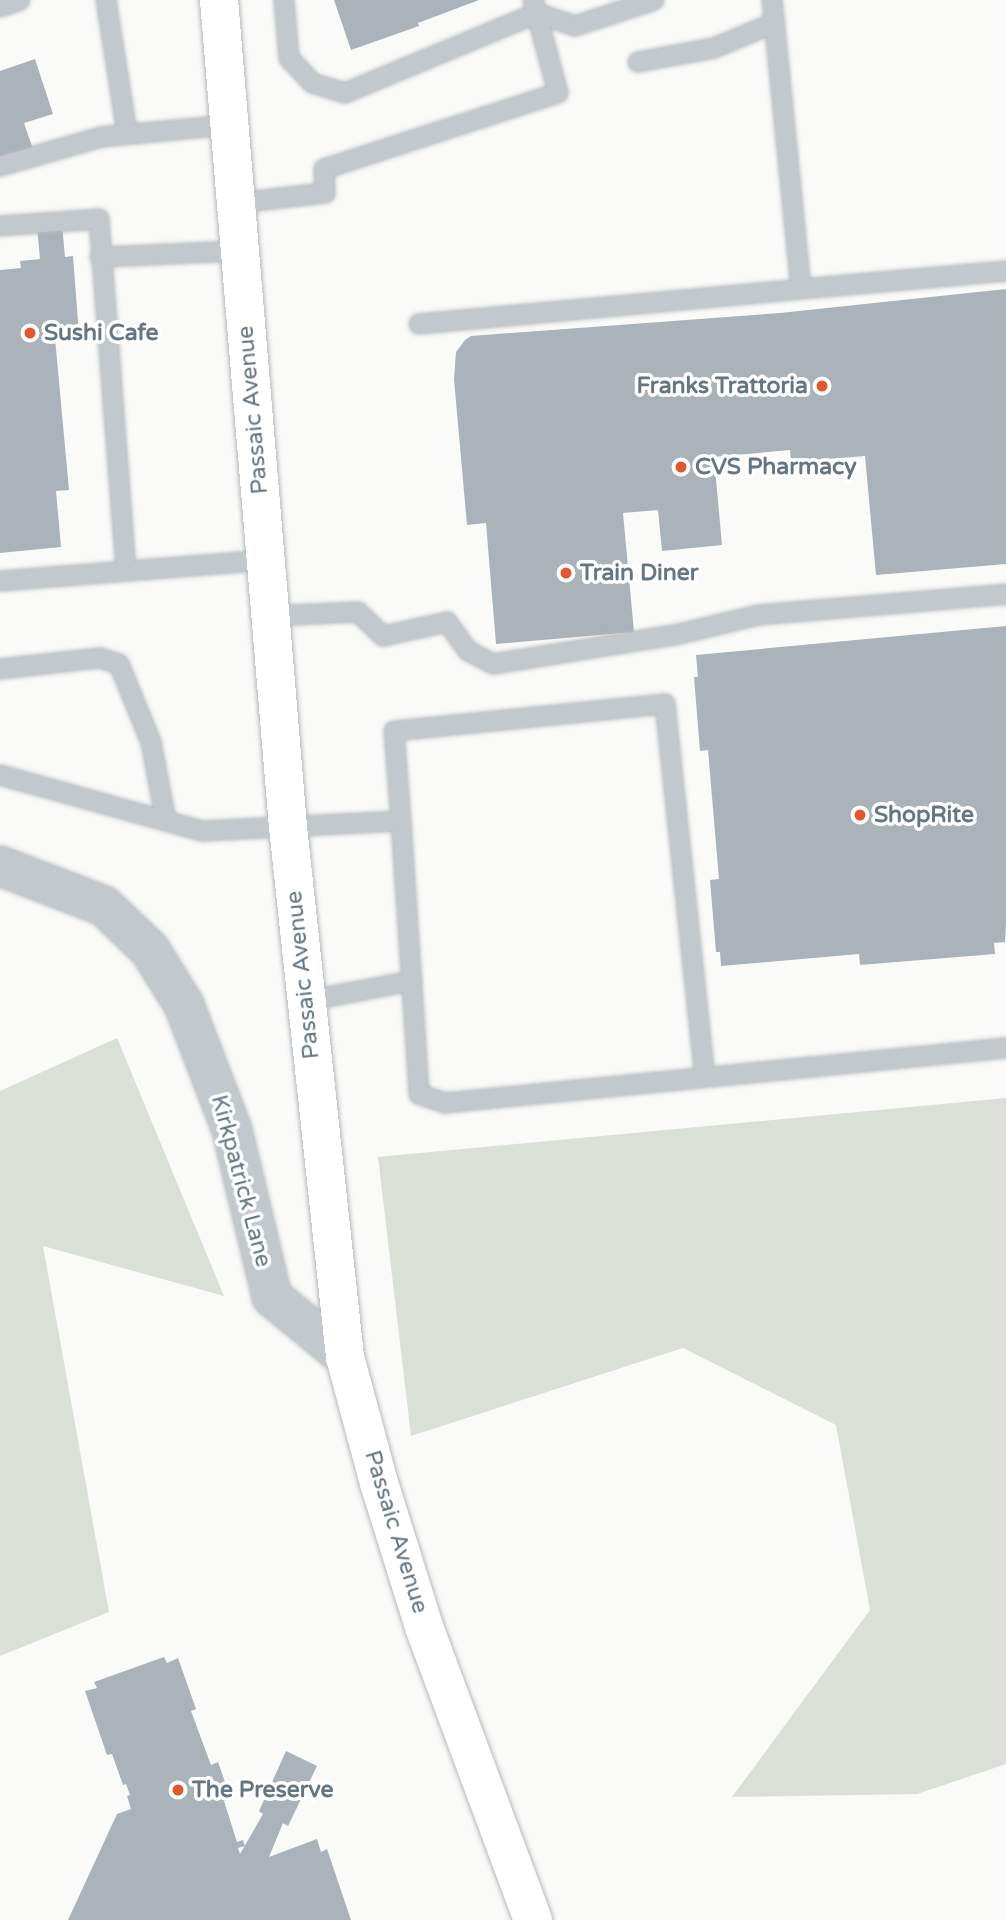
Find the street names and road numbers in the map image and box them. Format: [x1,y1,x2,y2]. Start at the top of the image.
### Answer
street label: Passaic Avenue [232,325,274,495]
street label: Passaic Avenue [280,889,326,1061]
street label: Kirkpatrick Lane [205,1092,277,1270]
street label: Passaic Avenue [358,1447,434,1617]

